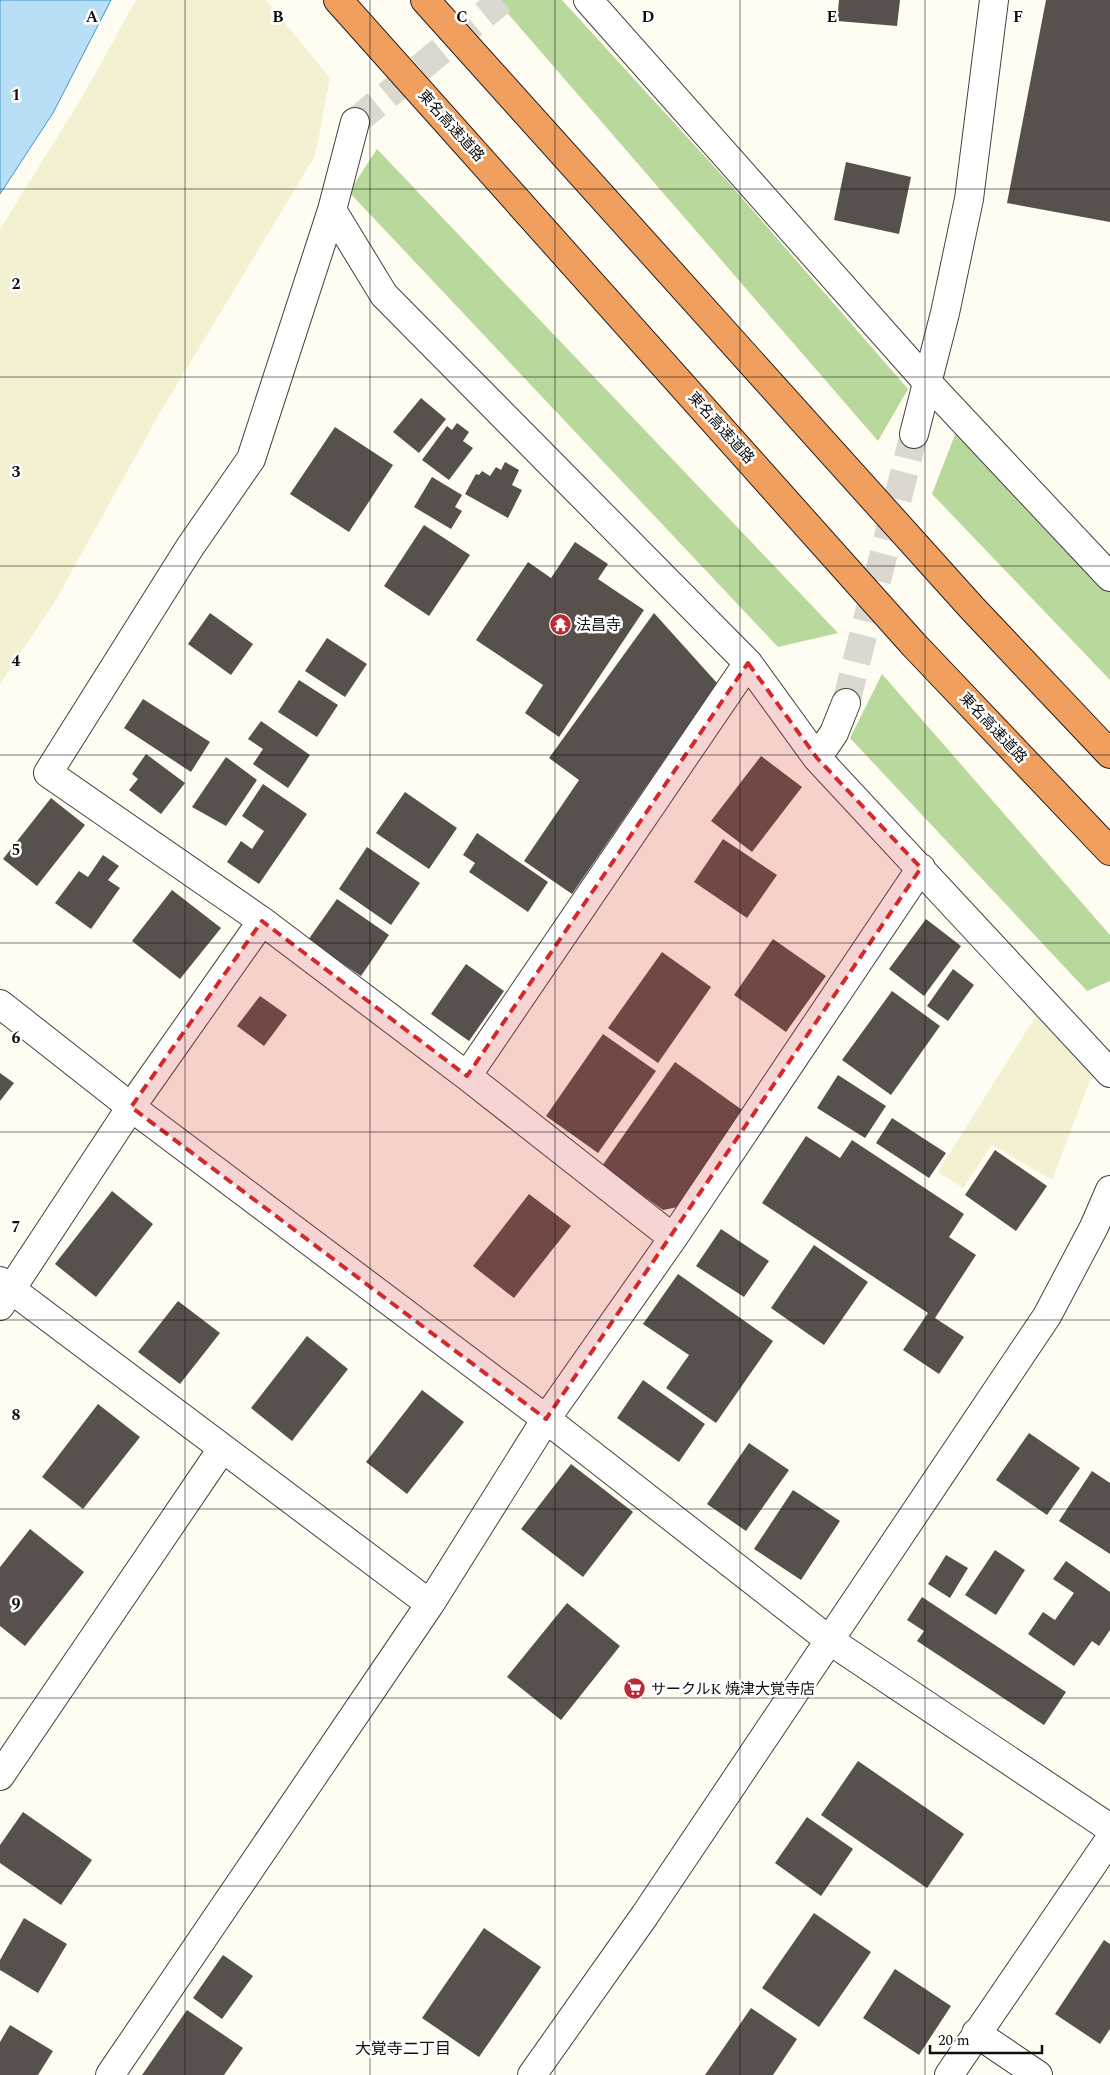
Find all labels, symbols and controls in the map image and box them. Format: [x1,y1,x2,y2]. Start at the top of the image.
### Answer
text: A [86,5,99,29]
text: B [272,5,284,29]
text: C [456,5,468,29]
text: D [642,5,655,29]
text: E [827,5,837,29]
text: F [1013,5,1023,29]
text: 1 [12,83,20,107]
street label: 東名高速道路 [412,85,490,167]
text: 2 [12,272,21,296]
street label: 東名高速道路 [682,387,760,469]
text: 3 [12,460,21,484]
temple icon: 法昌寺 [548,613,572,637]
place label: 法昌寺 [576,614,621,637]
text: 4 [12,649,21,673]
street label: 東名高速道路 [954,687,1032,769]
text: 5 [12,838,20,862]
text: 6 [12,1026,21,1050]
text: 7 [12,1215,21,1239]
text: 8 [12,1403,21,1427]
text: 9 [12,1592,21,1616]
supermarket icon: サークルK 焼津大覚寺店 [623,1677,647,1701]
place label: サークルK 焼津大覚寺店 [651,1678,815,1701]
scale bar [930,2022,1042,2054]
text: 20 m [938,2029,970,2052]
district label: 大覚寺二丁目 [355,2037,451,2061]

